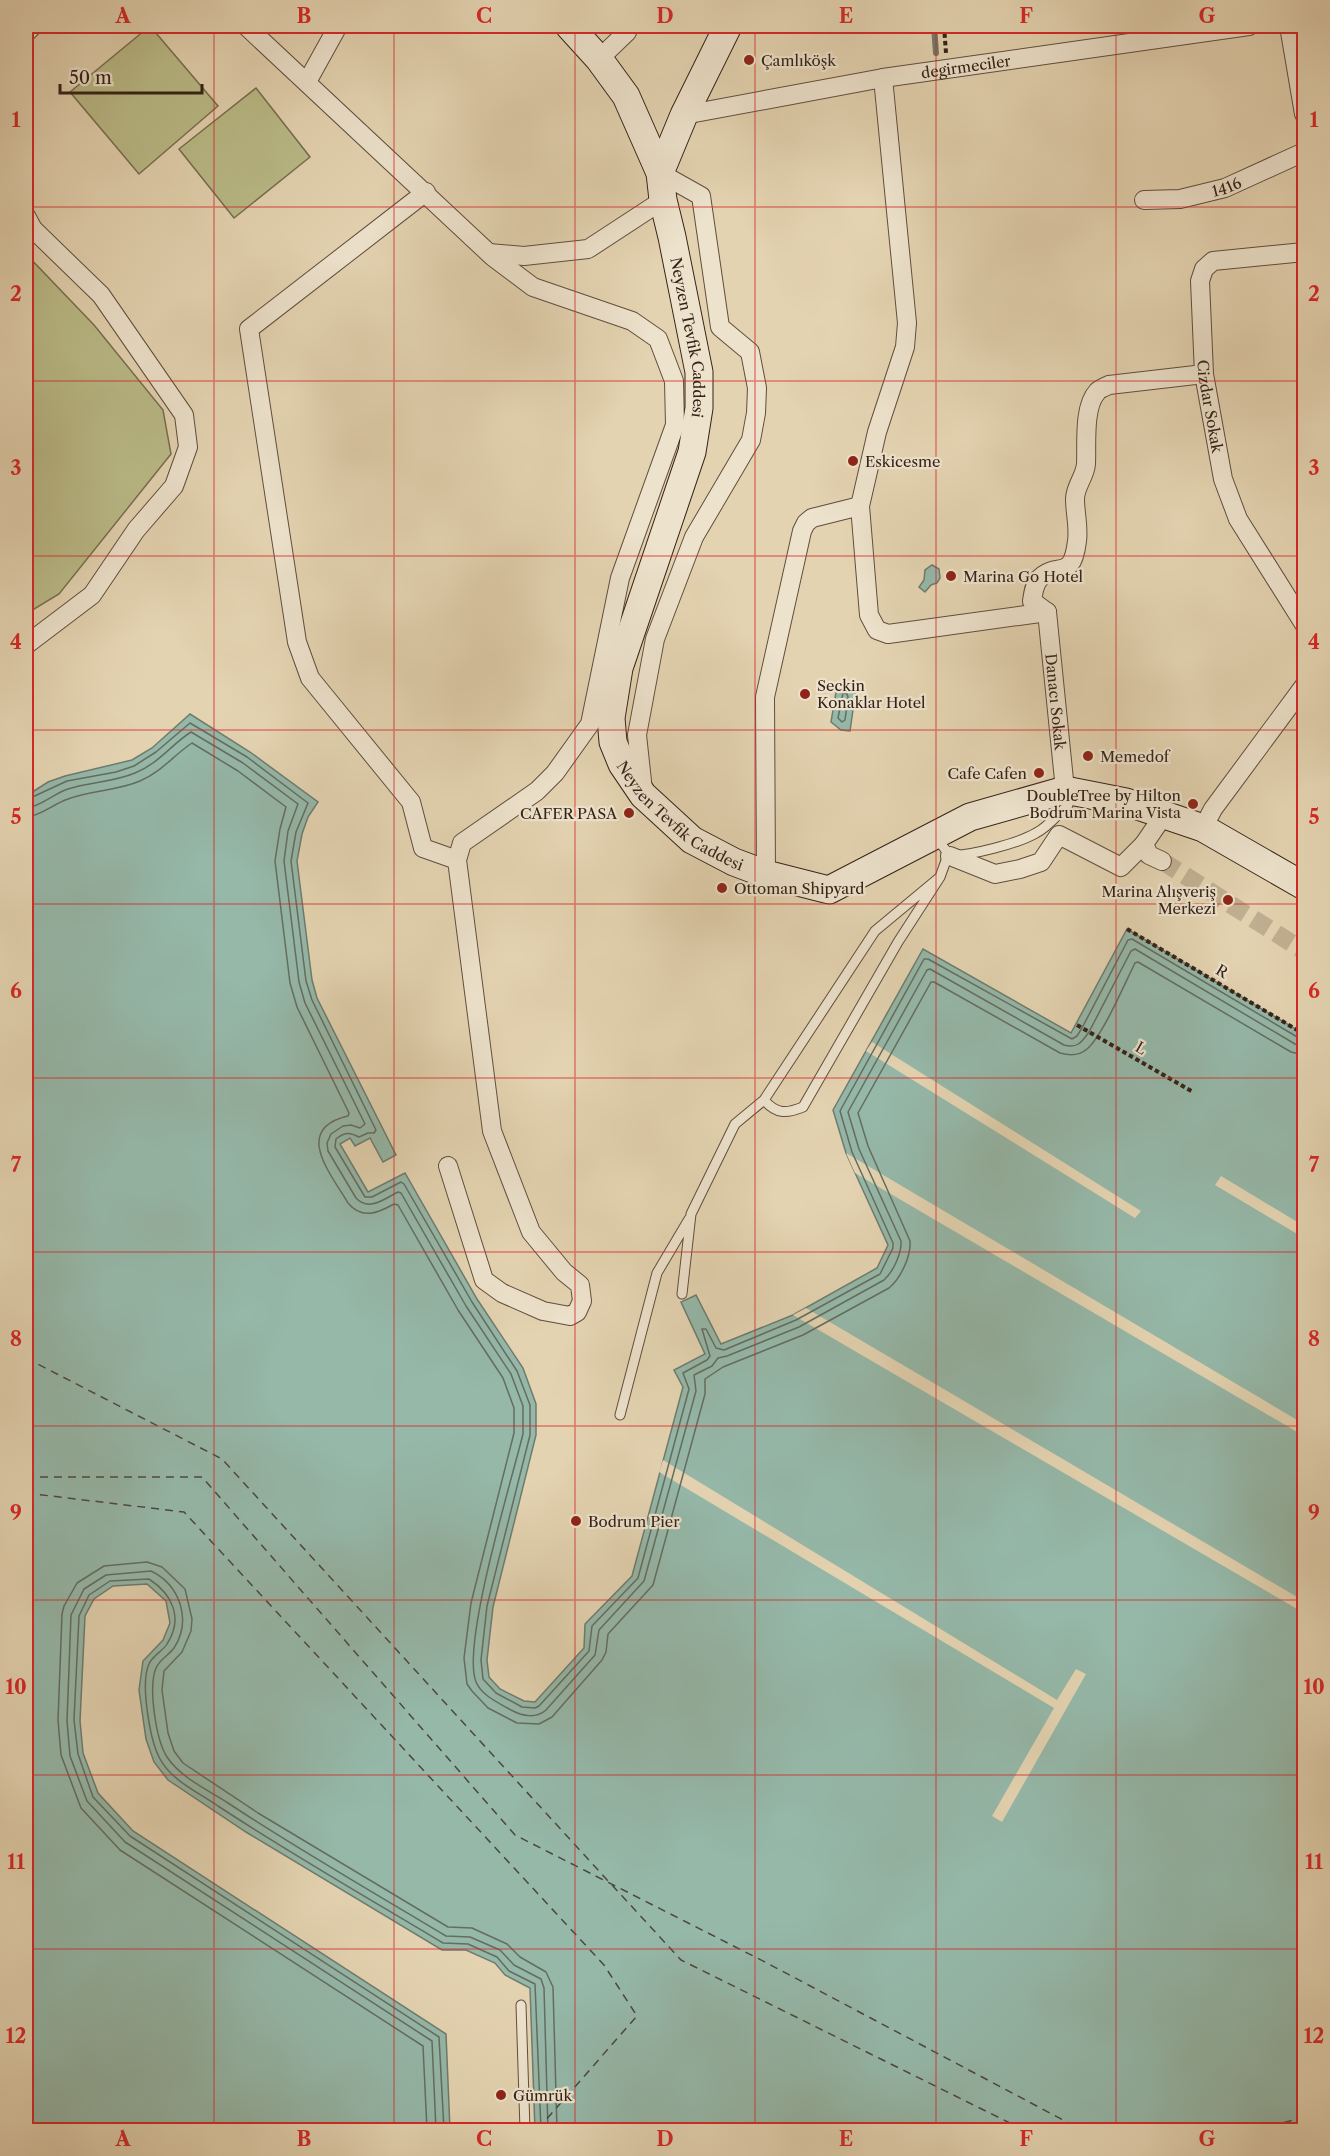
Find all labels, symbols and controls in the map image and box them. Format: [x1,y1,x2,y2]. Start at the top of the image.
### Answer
text: A [114,4,131,28]
text: B [297,4,312,28]
text: C [476,4,492,28]
text: D [656,4,674,28]
text: E [839,4,853,28]
text: F [1019,4,1033,28]
text: G [1199,4,1216,28]
street label: degirmeciler [920,50,1013,82]
place label: Çamlıköşk [761,51,837,70]
marker: Çamlıköşk [742,53,756,67]
scale bar [60,57,202,95]
text: 50 m [69,67,112,89]
text: 1 [12,108,21,132]
text: 1 [1310,108,1319,132]
street label: 1416 [1210,172,1244,200]
street label: Neyzen Tevfik Caddesi [667,255,709,420]
text: 2 [10,282,22,306]
text: 2 [1308,282,1320,306]
street label: Cizdar Sokak [1194,359,1228,456]
place label: Eskicesme [865,452,940,471]
marker: Eskicesme [846,454,860,468]
text: 3 [10,456,22,480]
text: 3 [1308,456,1320,480]
place label: Marina Go Hotel [963,567,1084,586]
marker: Marina Go Hotel [944,569,958,583]
text: 4 [10,630,22,654]
text: 4 [1308,630,1320,654]
street label: Danacı Sokak [1042,652,1071,752]
place label: Seckin Konaklar Hotel [817,676,926,712]
marker: Seckin Konaklar Hotel [798,687,812,701]
place label: Memedof [1100,747,1171,766]
marker: Memedof [1081,749,1095,763]
street label: Neyzen Tevfik Caddesi [613,757,747,874]
place label: Cafe Cafen [948,764,1028,783]
marker: Cafe Cafen [1032,766,1046,780]
place label: DoubleTree by Hilton Bodrum Marina Vista [1026,786,1182,822]
marker: DoubleTree by Hilton Bodrum Marina Vista [1186,797,1200,811]
place label: CAFER PASA [520,804,618,823]
text: 5 [10,805,22,829]
text: 5 [1308,805,1320,829]
marker: CAFER PASA [622,806,636,820]
place label: Ottoman Shipyard [734,879,865,898]
marker: Ottoman Shipyard [715,881,729,895]
place label: Marina Alışveriş Merkezi [1102,882,1216,918]
marker: Marina Alışveriş Merkezi [1221,893,1235,907]
street label: R [1212,960,1232,982]
text: 6 [10,979,22,1003]
text: 6 [1308,979,1320,1003]
street label: L [1132,1037,1150,1059]
text: 7 [11,1153,22,1177]
text: 7 [1309,1153,1320,1177]
text: 8 [10,1327,22,1351]
text: 8 [1308,1327,1320,1351]
text: 9 [10,1501,22,1525]
text: 9 [1308,1501,1320,1525]
place label: Bodrum Pier [588,1512,680,1531]
marker: Bodrum Pier [569,1514,583,1528]
text: 10 [5,1675,27,1699]
text: 10 [1303,1675,1325,1699]
text: 11 [7,1850,25,1874]
text: 11 [1305,1850,1323,1874]
text: 12 [6,2024,26,2048]
text: 12 [1304,2024,1324,2048]
place label: Gümrük [513,2086,573,2105]
marker: Gümrük [494,2088,508,2102]
text: A [114,2127,131,2151]
text: B [297,2127,312,2151]
text: C [476,2127,492,2151]
text: D [656,2127,674,2151]
text: E [839,2127,853,2151]
text: F [1019,2127,1033,2151]
text: G [1199,2127,1216,2151]

